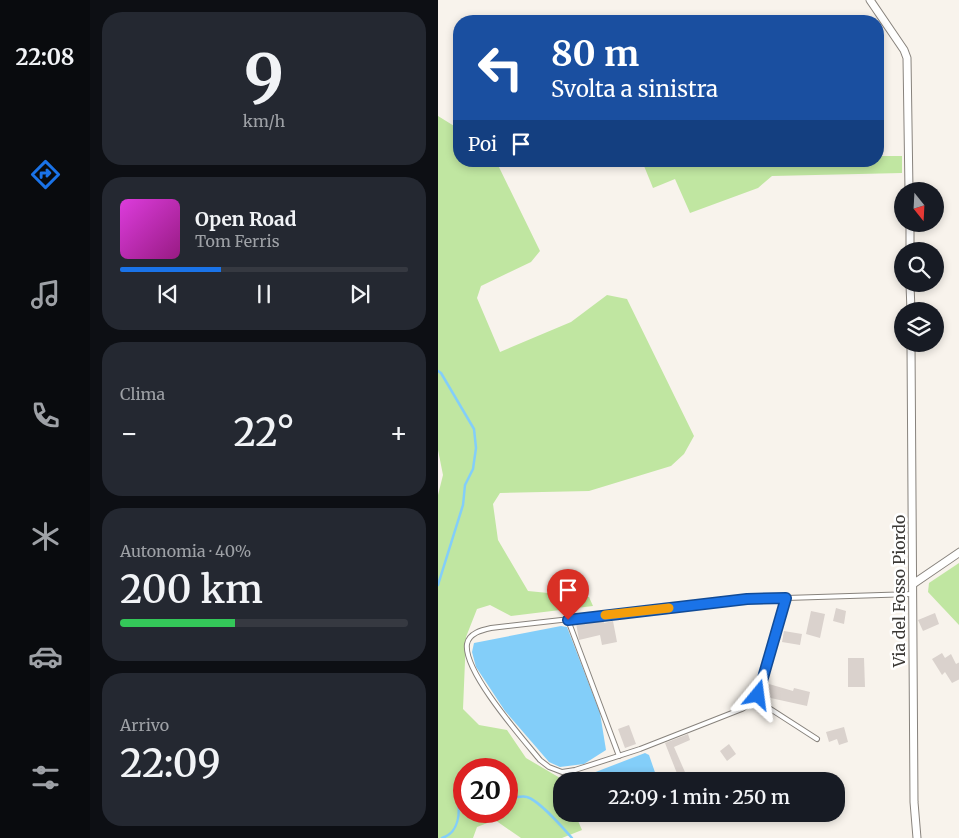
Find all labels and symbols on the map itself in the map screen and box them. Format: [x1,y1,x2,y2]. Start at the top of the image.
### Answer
north arrow [894,182,944,232]
street label: Via del Fosso Piordo [889,515,909,668]
pin [547,569,589,620]
position arrow [731,668,783,720]
speed limit sign: 20 [453,758,518,823]

